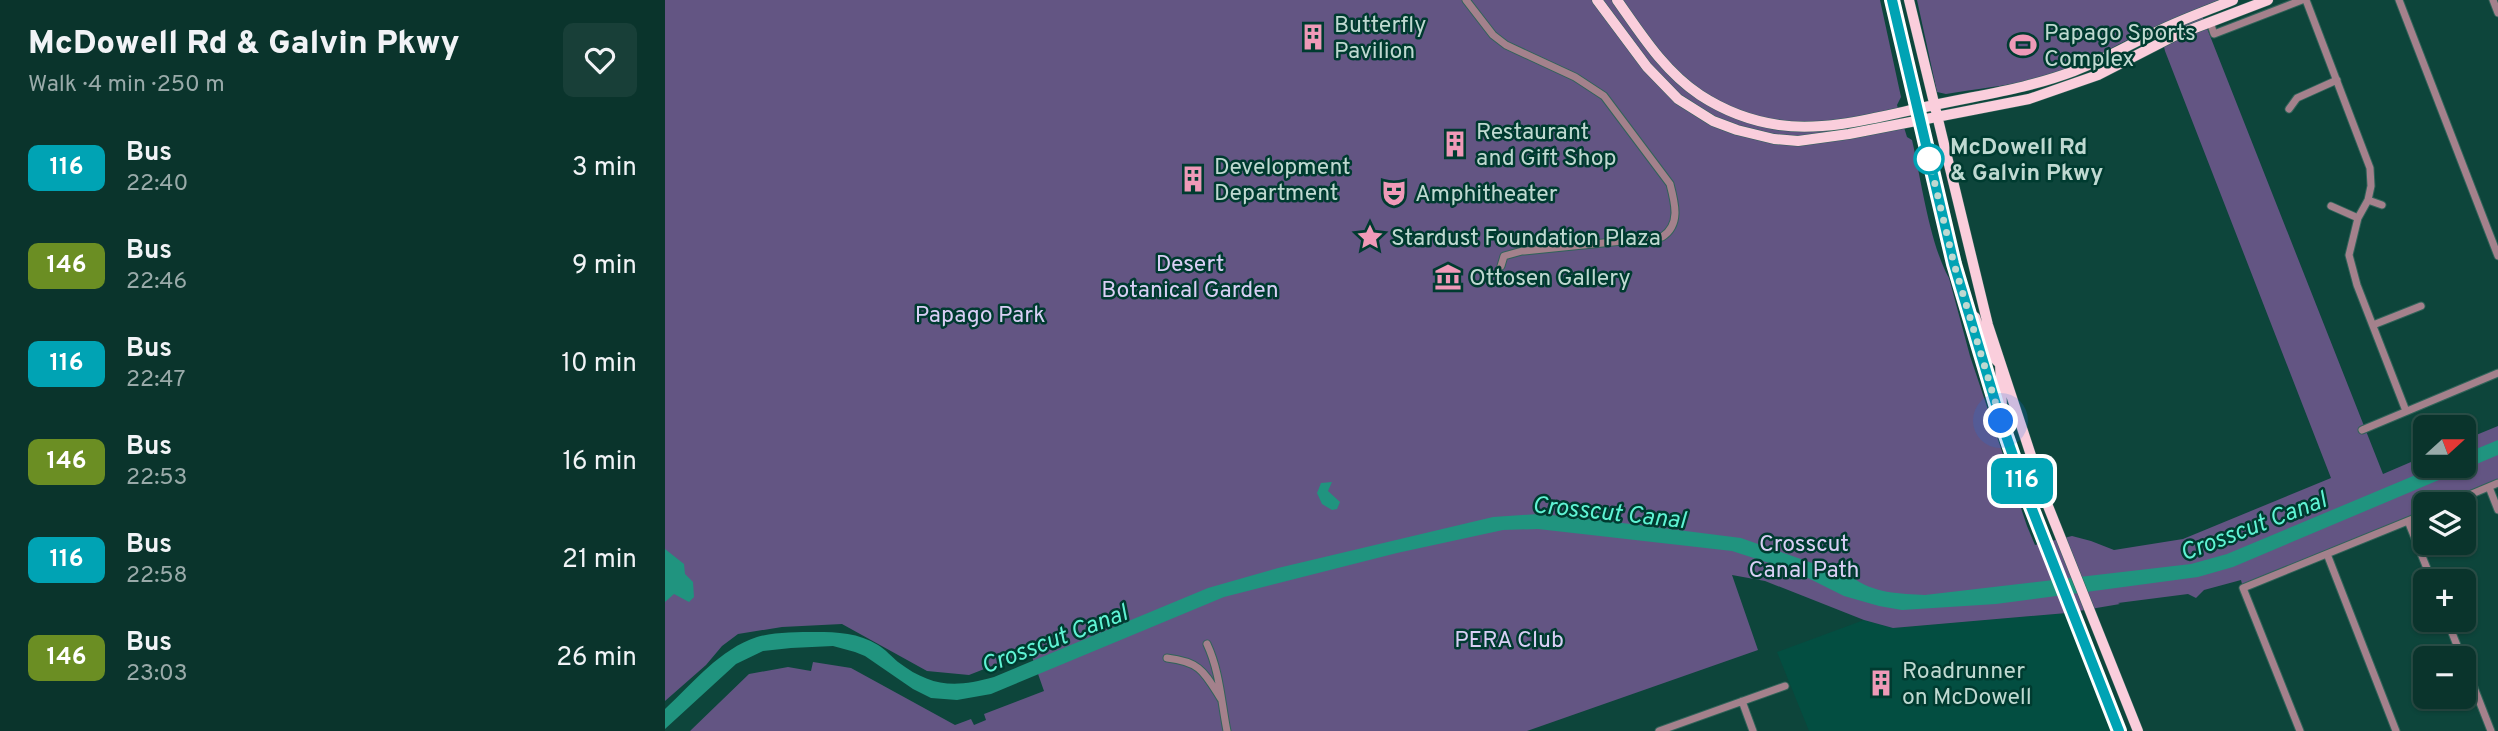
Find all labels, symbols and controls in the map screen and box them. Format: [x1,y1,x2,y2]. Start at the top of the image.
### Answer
place label: Butterfly Pavilion [1334,12,1426,67]
place label: Papago Sports Complex [2044,20,2196,75]
building icon: Butterfly Pavilion [1298,22,1328,52]
button: heart [563,23,637,97]
text: McDowell Rd & Galvin Pkwy [28,24,460,66]
sports icon: Papago Sports Complex [2008,30,2038,60]
text: Walk · 4 min · 250 m [28,71,225,100]
place label: Restaurant and Gift Shop [1476,119,1616,174]
building icon: Restaurant and Gift Shop [1440,129,1470,159]
place label: McDowell Rd & Galvin Pkwy [1950,134,2103,189]
text: Bus [126,137,172,170]
marker: McDowell Rd & Galvin Pkwy [1914,144,1944,174]
text: 3 min [572,152,637,185]
text: 116 [50,153,83,183]
place label: Development Department [1214,154,1351,209]
building icon: Development Department [1178,164,1208,194]
text: 22:40 [126,170,188,199]
theatre icon: Amphitheater [1379,178,1409,208]
place label: Amphitheater [1415,181,1558,210]
place icon: Stardust Foundation Plaza [1355,222,1385,252]
place label: Stardust Foundation Plaza [1391,225,1661,254]
text: Bus [126,235,172,268]
text: 9 min [572,250,637,283]
text: 146 [47,251,86,281]
park label: Desert Botanical Garden [1101,251,1279,306]
museum icon: Ottosen Gallery [1433,262,1463,292]
place label: Ottosen Gallery [1469,265,1631,294]
text: 22:46 [126,268,187,297]
park label: Papago Park [915,302,1045,331]
text: Bus [126,333,172,366]
text: 10 min [561,348,637,381]
text: 116 [50,349,83,379]
text: 22:47 [126,366,185,395]
your location [1983,403,2018,438]
north arrow [2413,415,2476,478]
map controls [2413,415,2476,709]
text: Bus [126,431,172,464]
text: 16 min [562,446,637,479]
text: 146 [47,447,86,477]
line badge: 116 [1982,458,2062,504]
text: 22:53 [126,464,187,493]
text: 116 [2005,466,2039,496]
water label: Crosscut Canal [2176,486,2333,570]
water label: Crosscut Canal [1531,491,1689,537]
button: layers [2413,492,2476,555]
text: Bus [126,529,172,562]
park label: Crosscut Canal Path [1749,531,1859,586]
text: 21 min [562,544,637,577]
text: 116 [50,545,83,575]
text: 22:58 [126,562,188,591]
button: + [2413,569,2476,632]
water label: Crosscut Canal [977,599,1134,683]
text: Bus [126,627,172,660]
park label: PERA Club [1454,627,1564,656]
text: 26 min [556,642,637,675]
text: 146 [47,643,86,673]
button: − [2413,646,2476,709]
place label: Roadrunner on McDowell [1902,658,2032,713]
text: 23:03 [126,660,188,689]
building icon: Roadrunner on McDowell [1866,668,1896,698]

